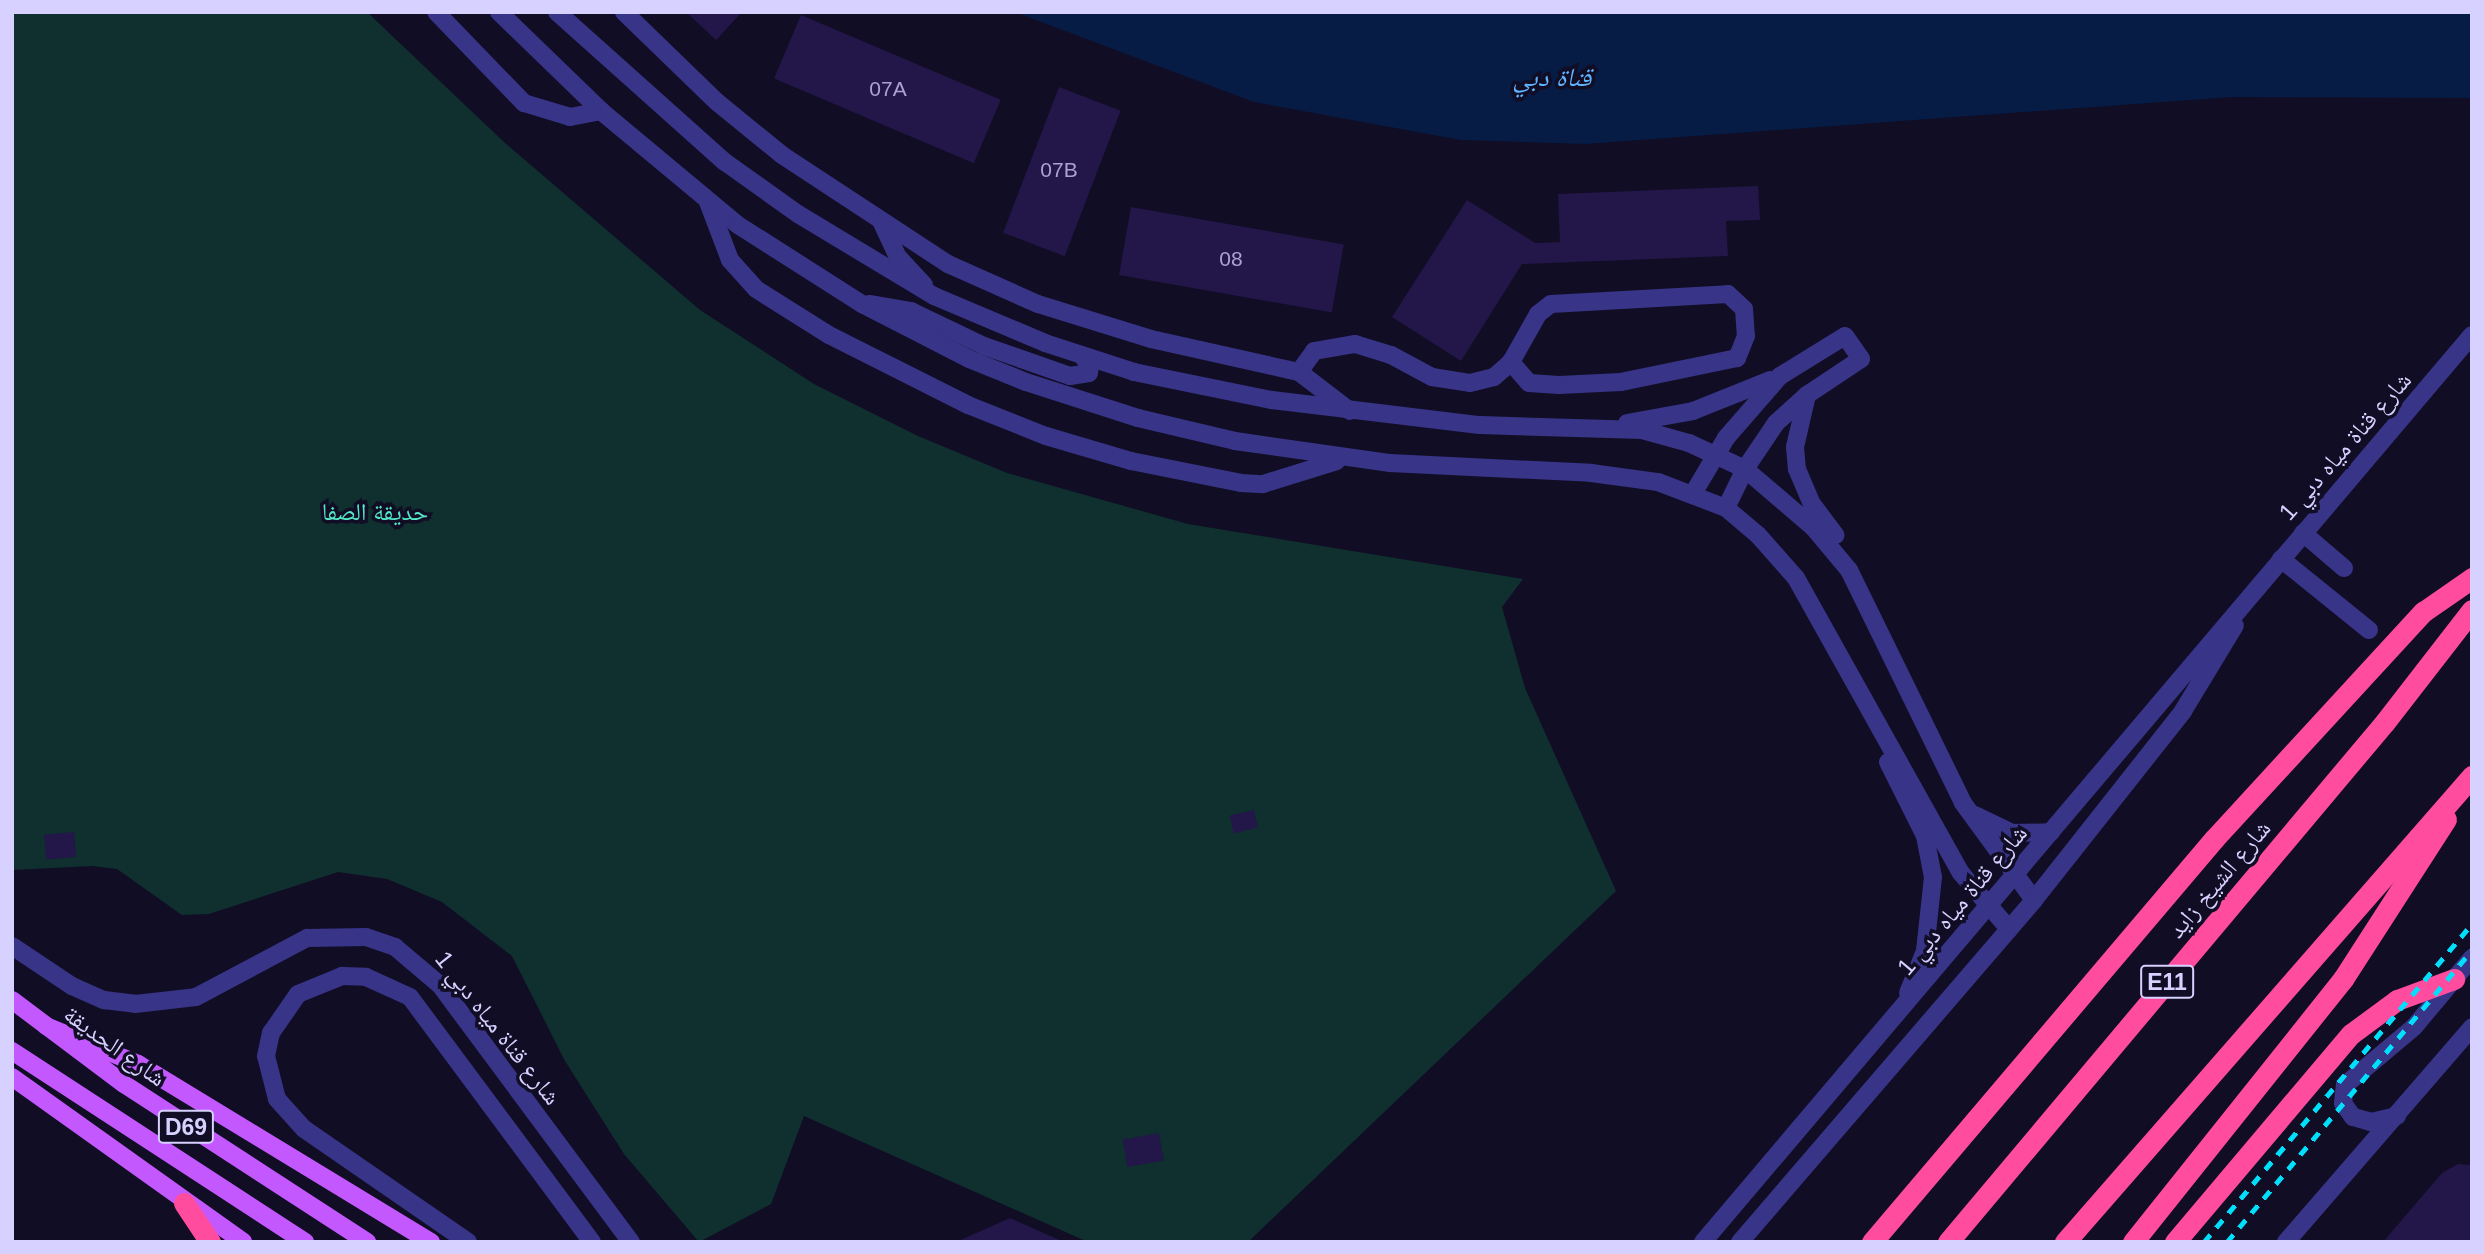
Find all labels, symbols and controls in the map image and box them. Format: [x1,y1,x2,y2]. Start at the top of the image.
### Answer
water label: قناة دبي [1513,62,1591,94]
house number: 07A [869,76,907,102]
house number: 07B [1040,157,1078,183]
house number: 08 [1219,246,1243,272]
street label: شارع قناة مياه دبي 1 [2273,366,2417,526]
park label: حديقة الصفا [322,498,428,526]
street label: شارع الشيخ زايد [2161,814,2277,944]
street label: شارع قناة مياه دبي 1 [1891,819,2033,981]
street label: شارع قناة مياه دبي 1 [429,945,567,1111]
road number: E11 [2139,962,2195,1001]
street label: شارع الحديقة [58,999,172,1093]
road number: D69 [156,1108,216,1146]

